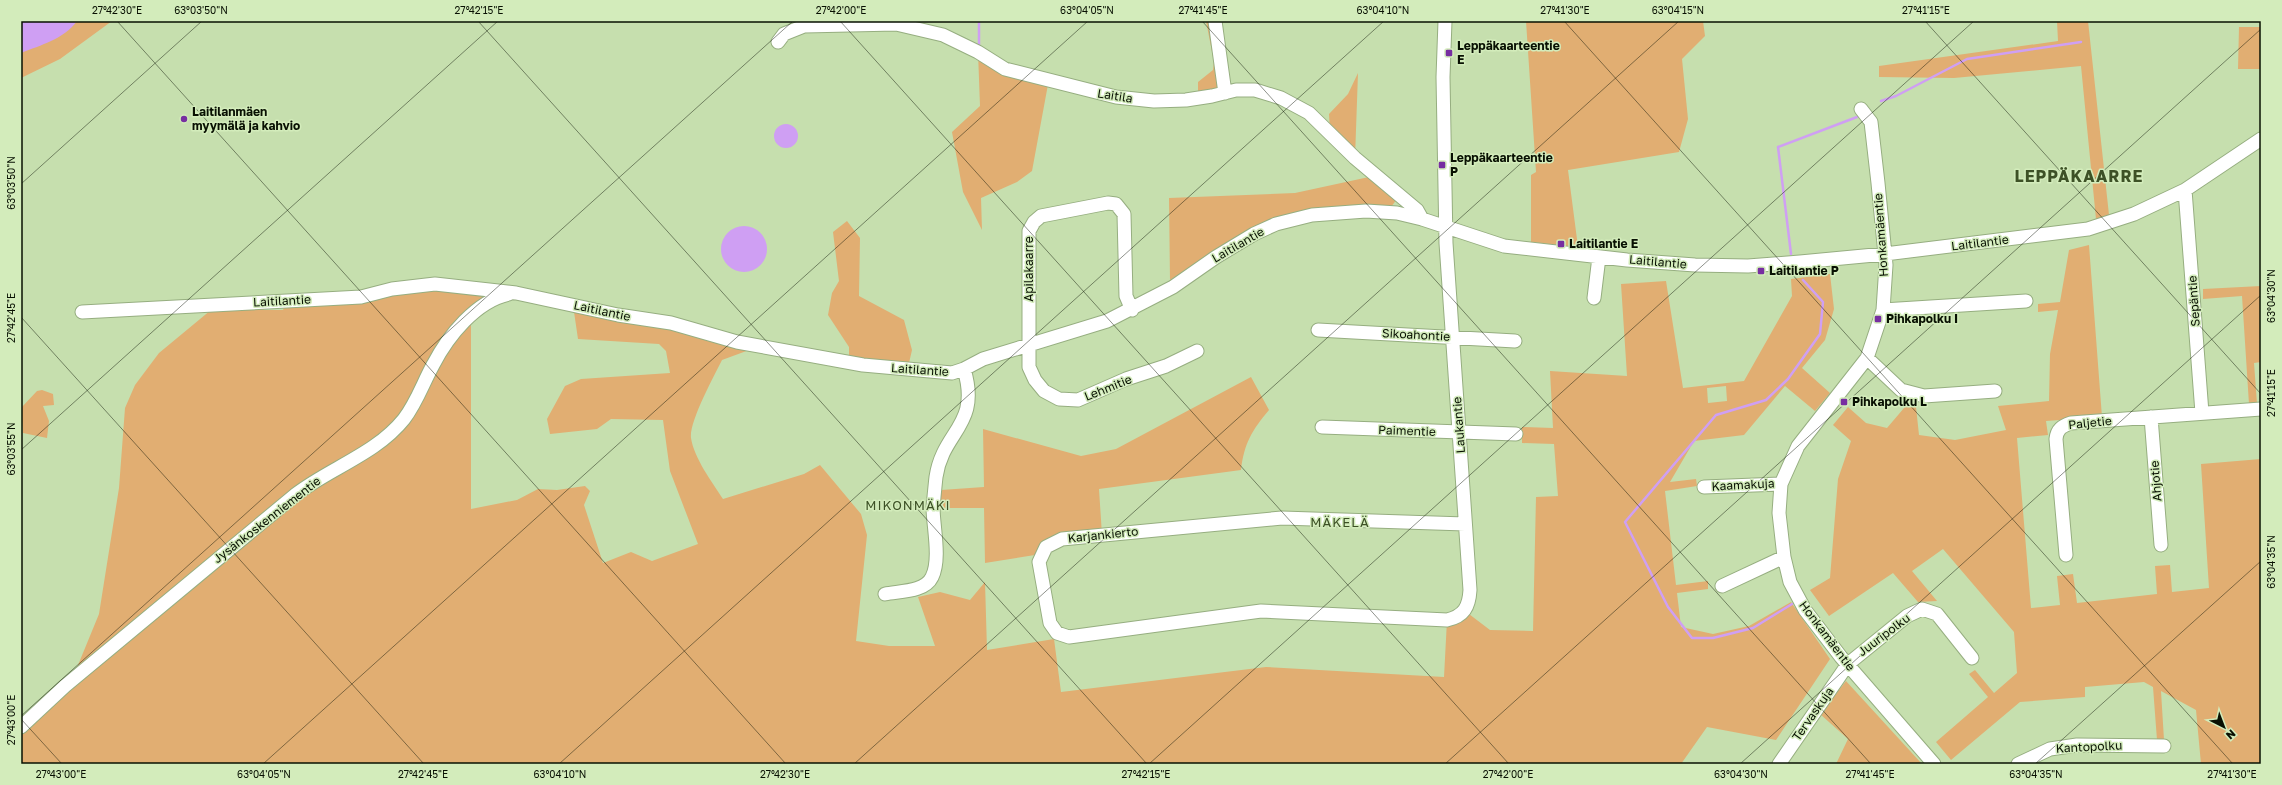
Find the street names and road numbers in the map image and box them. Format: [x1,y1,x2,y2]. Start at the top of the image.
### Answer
street label: Laitila [1096,85,1134,106]
street label: Honkamäentie [1870,193,1891,277]
street label: Laitilantie [1209,224,1267,266]
street label: Laitilantie [1950,232,2010,253]
street label: Apilakaarre [1021,236,1036,302]
street label: Laitilantie [1629,252,1688,271]
street label: Sepäntie [2184,275,2203,327]
street label: Laitilantie [253,291,311,310]
street label: Laitilantie [572,297,632,324]
street label: Sikoahontie [1382,325,1451,344]
street label: Laitilantie [891,360,949,379]
street label: Lehmitie [1082,371,1134,404]
street label: Laukantie [1449,396,1468,454]
street label: Paljetie [2068,413,2112,432]
street label: Paimentie [1378,422,1436,439]
street label: Ahjotie [2147,460,2164,502]
street label: Jysänkoskenniementie [210,473,323,566]
street label: Kaamakuja [1711,475,1775,494]
street label: Karjankierto [1067,523,1139,546]
street label: Honkamäentie [1796,598,1859,674]
street label: Juuripolku [1855,610,1913,659]
street label: Tervaskuja [1789,684,1836,743]
street label: Kantopolku [2055,737,2123,756]

